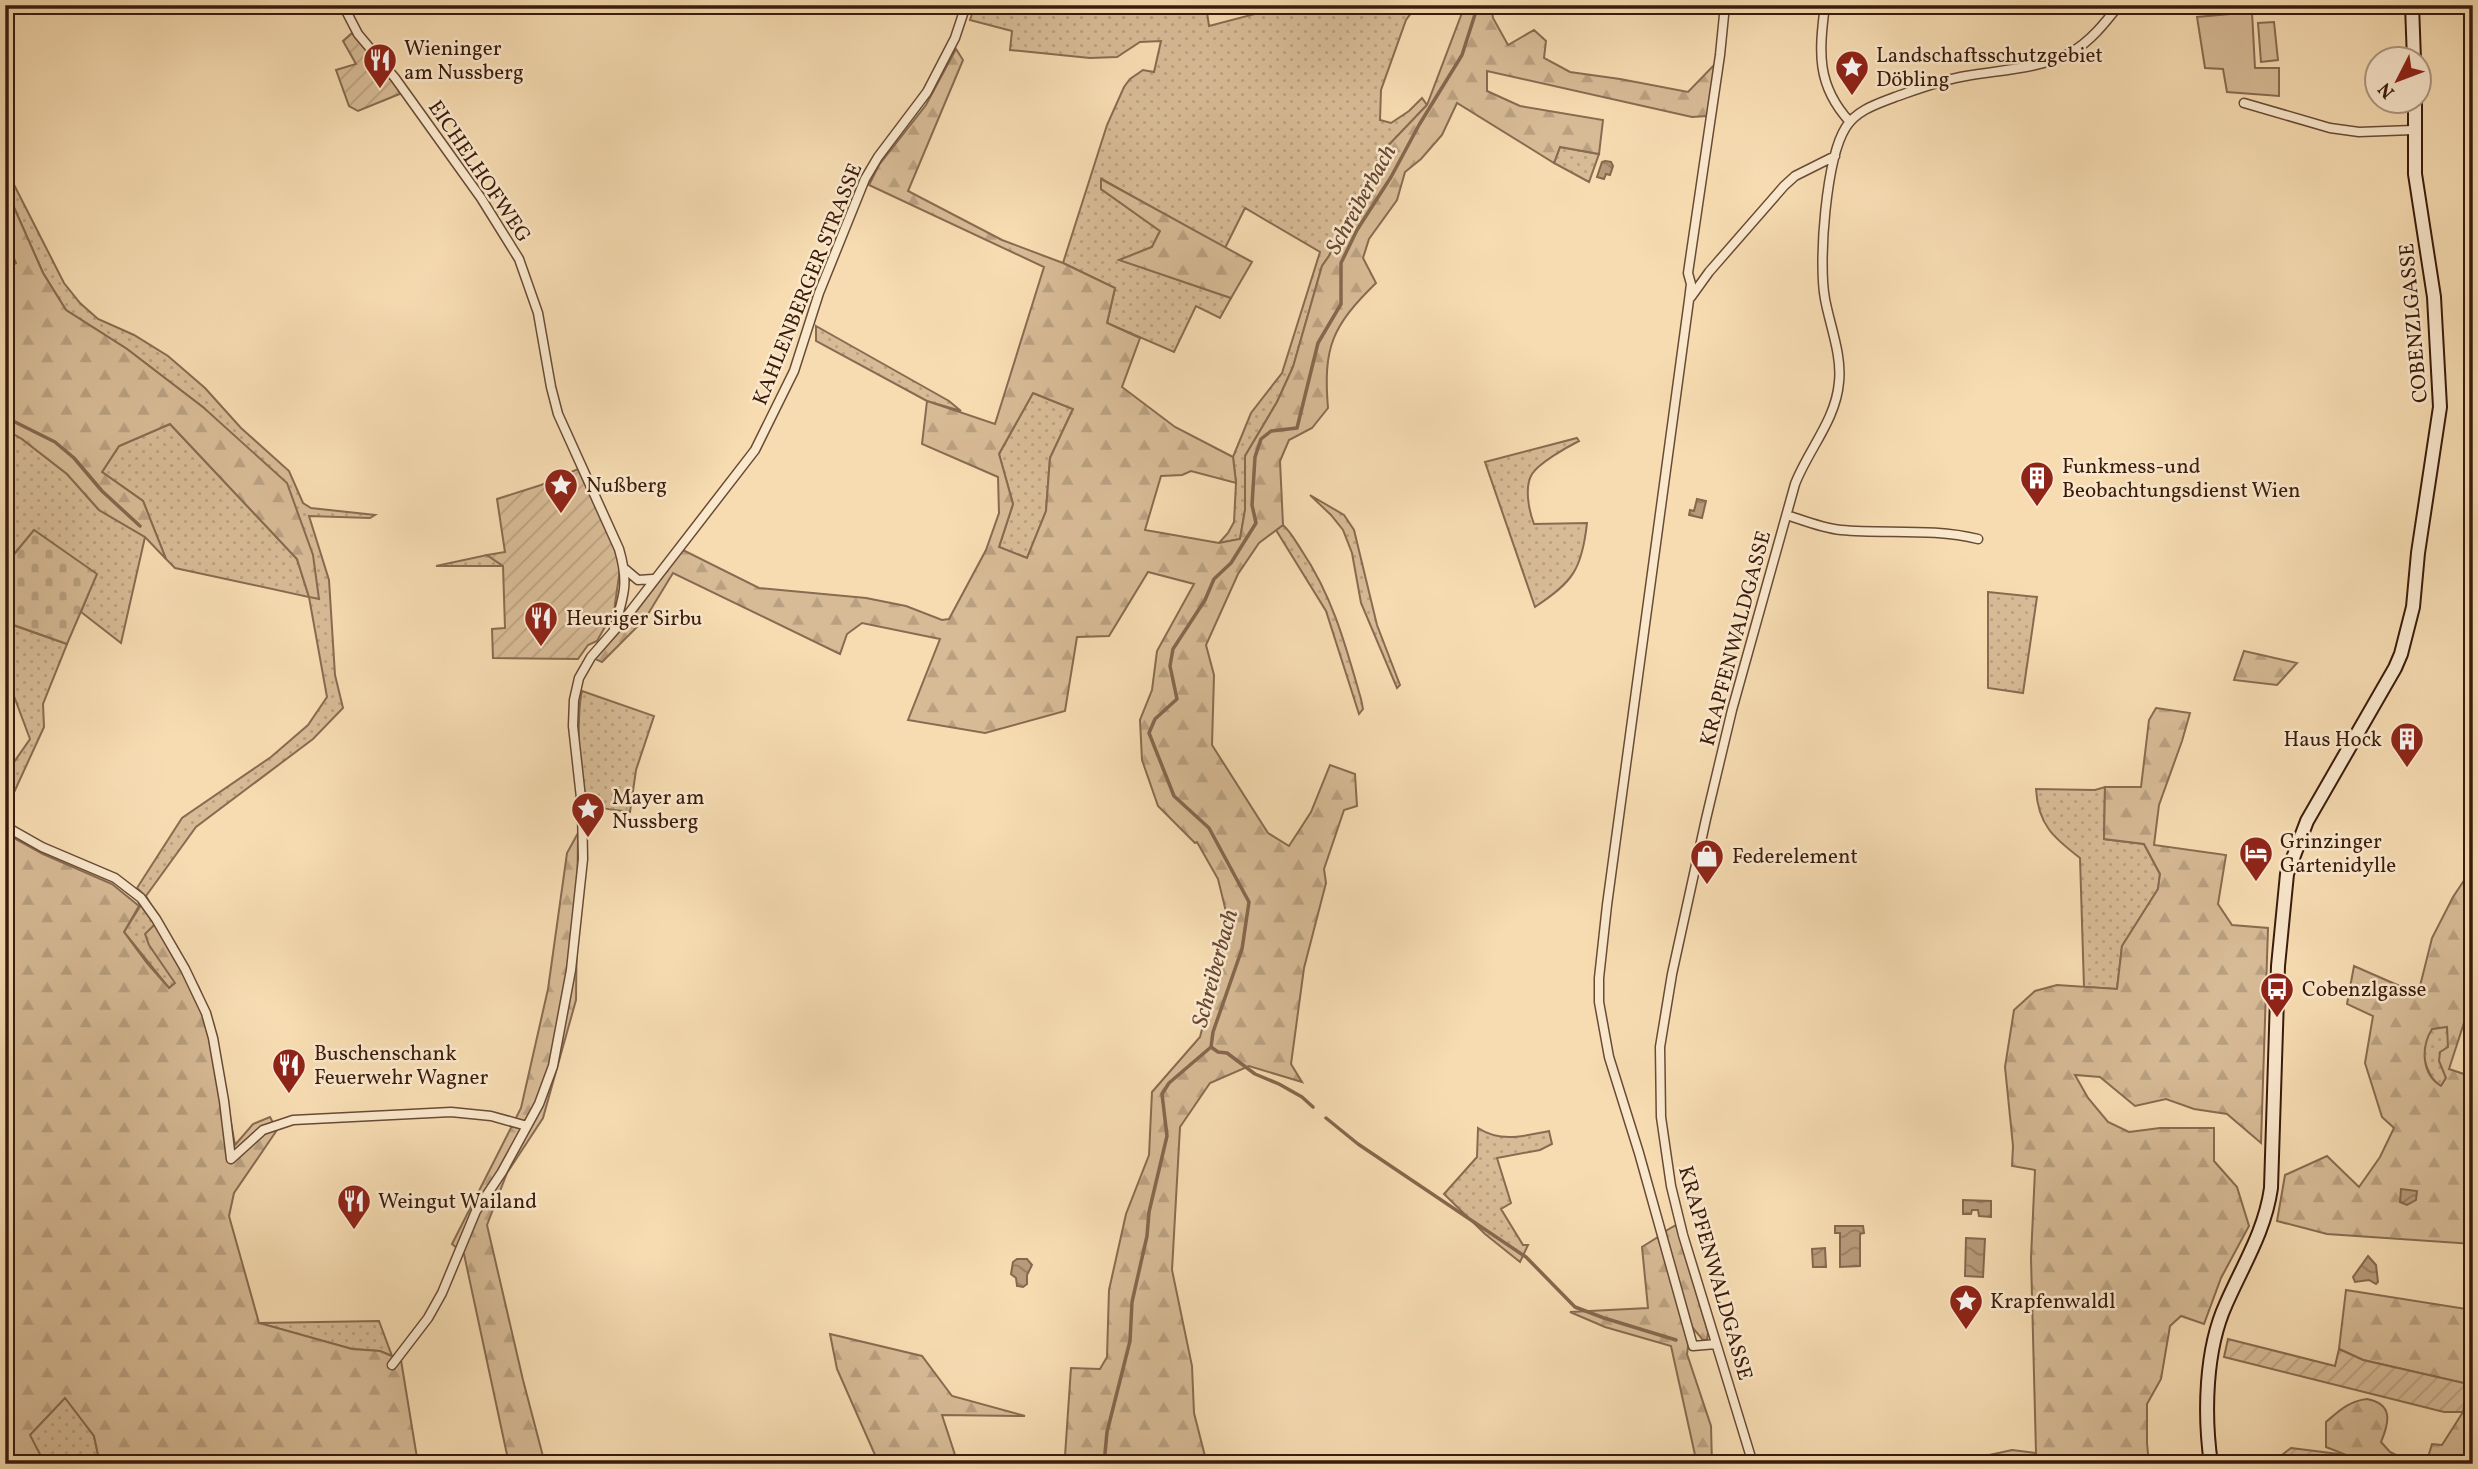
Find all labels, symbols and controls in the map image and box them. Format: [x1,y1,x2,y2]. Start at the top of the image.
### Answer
place label: Wieninger am Nussberg [404,35,524,88]
restaurant icon: Wieninger am Nussberg [361,41,399,90]
place label: Landschaftsschutzgebiet Döbling [1876,42,2103,95]
north arrow [2362,46,2432,116]
place icon: Landschaftsschutzgebiet Döbling [1833,48,1871,97]
text: N [2372,76,2401,104]
street label: EICHELHOFWEG [420,95,537,249]
water label: Schreiberbach [1318,139,1405,261]
street label: KAHLENBERGER STRASSE [746,159,870,410]
street label: COBENZLGASSE [2393,242,2436,404]
place label: Funkmess-und Beobachtungsdienst Wien [2062,453,2301,506]
building icon: Funkmess-und Beobachtungsdienst Wien [2018,459,2056,508]
place icon: Nußberg [542,466,580,515]
place label: Nußberg [586,472,667,501]
street label: KRAPFENWALDGASSE [1694,528,1779,749]
restaurant icon: Heuriger Sirbu [522,599,560,648]
place label: Heuriger Sirbu [566,605,702,634]
building icon: Haus Hock [2388,720,2426,769]
place label: Haus Hock [2283,726,2383,755]
place label: Mayer am Nussberg [612,784,705,837]
place icon: Mayer am Nussberg [569,790,607,839]
place label: Grinzinger Gartenidylle [2280,828,2396,881]
hotel icon: Grinzinger Gartenidylle [2237,834,2275,883]
shop icon: Federelement [1688,837,1726,886]
place label: Federelement [1732,843,1858,872]
water label: Schreiberbach [1185,906,1247,1031]
bus stop icon: Cobenzlgasse [2258,970,2296,1019]
place label: Cobenzlgasse [2302,976,2427,1005]
place label: Buschenschank Feuerwehr Wagner [314,1040,488,1093]
restaurant icon: Buschenschank Feuerwehr Wagner [270,1046,308,1095]
street label: KRAPFENWALDGASSE [1670,1163,1759,1384]
restaurant icon: Weingut Wailand [335,1182,373,1231]
place label: Weingut Wailand [378,1188,537,1217]
place icon: Krapfenwaldl [1947,1282,1985,1331]
place label: Krapfenwaldl [1990,1288,2115,1317]

